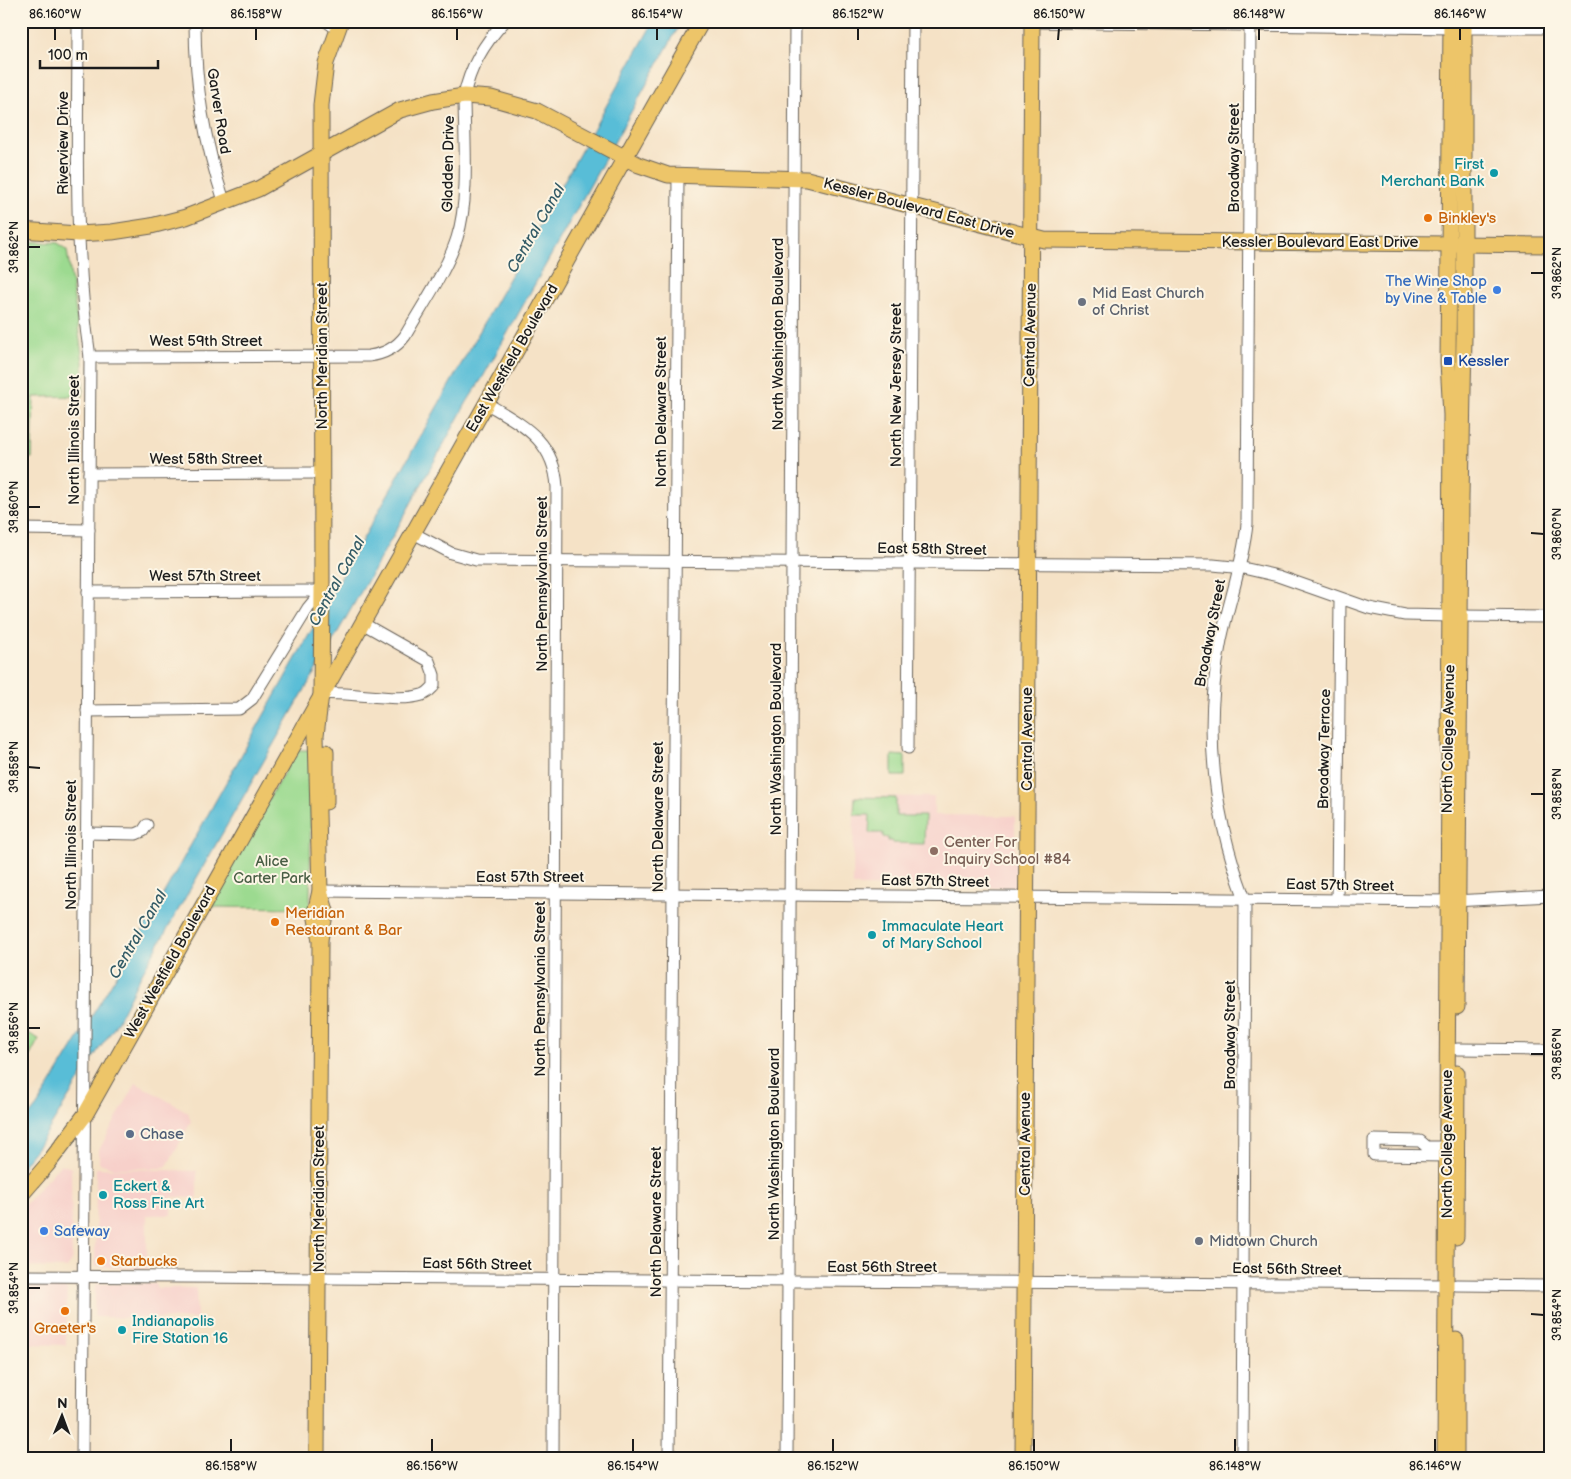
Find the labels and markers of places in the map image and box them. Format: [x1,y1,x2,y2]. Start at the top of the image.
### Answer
place label: First Merchant Bank [1381,155,1485,191]
marker: First Merchant Bank [1488,167,1500,179]
place label: Binkley's [1438,209,1497,228]
marker: Binkley's [1422,212,1434,224]
place label: The Wine Shop by Vine & Table [1385,272,1487,308]
place label: Mid East Church of Christ [1092,284,1204,320]
marker: The Wine Shop by Vine & Table [1491,284,1503,296]
marker: Mid East Church of Christ [1076,296,1088,308]
place label: Kessler [1458,352,1509,371]
marker: Kessler [1442,355,1454,367]
place label: Center For Inquiry School #84 [944,833,1071,869]
marker: Center For Inquiry School #84 [928,845,940,857]
place label: Meridian Restaurant & Bar [285,904,402,940]
marker: Meridian Restaurant & Bar [269,916,281,928]
place label: Immaculate Heart of Mary School [882,917,1004,953]
marker: Immaculate Heart of Mary School [866,929,878,941]
place label: Chase [140,1125,184,1144]
marker: Chase [124,1128,136,1140]
place label: Eckert & Ross Fine Art [113,1177,205,1213]
marker: Eckert & Ross Fine Art [97,1189,109,1201]
place label: Safeway [54,1222,110,1241]
marker: Safeway [38,1225,50,1237]
place label: Midtown Church [1209,1232,1318,1251]
marker: Midtown Church [1193,1235,1205,1247]
place label: Starbucks [111,1252,178,1271]
marker: Starbucks [95,1255,107,1267]
marker: Graeter's [59,1305,71,1317]
place label: Indianapolis Fire Station 16 [132,1312,228,1348]
place label: Graeter's [34,1319,97,1338]
marker: Indianapolis Fire Station 16 [116,1324,128,1336]

